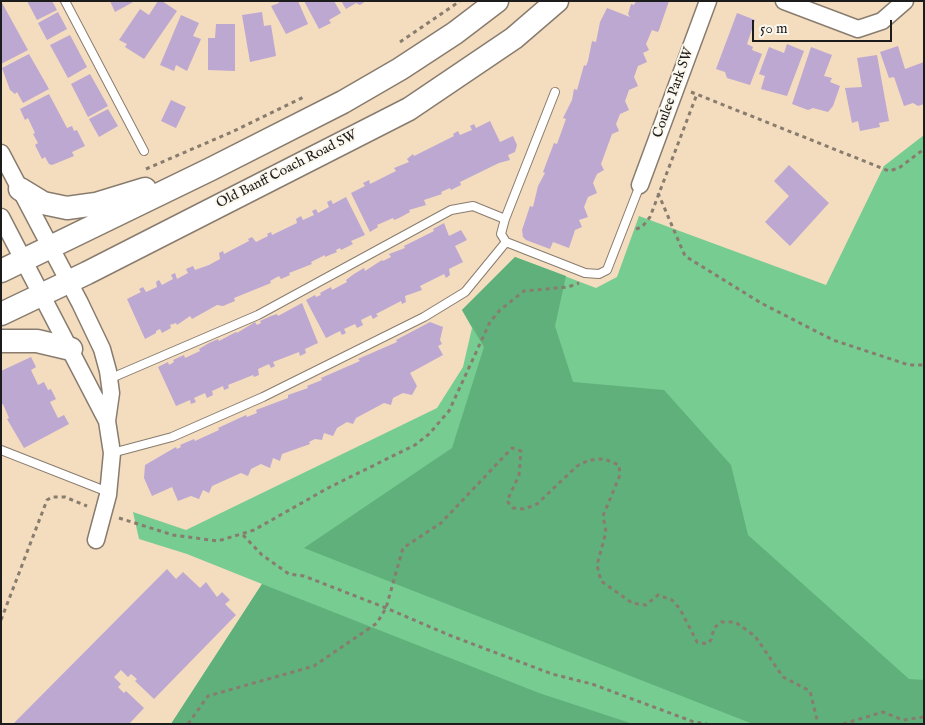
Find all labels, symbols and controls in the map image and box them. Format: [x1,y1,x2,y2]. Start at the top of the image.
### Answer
scale bar [755,10,895,42]
text: 50 m [760,19,788,38]
street label: Coulee Park SW [650,46,698,140]
street label: Old Banff Coach Road SW [214,127,360,213]

